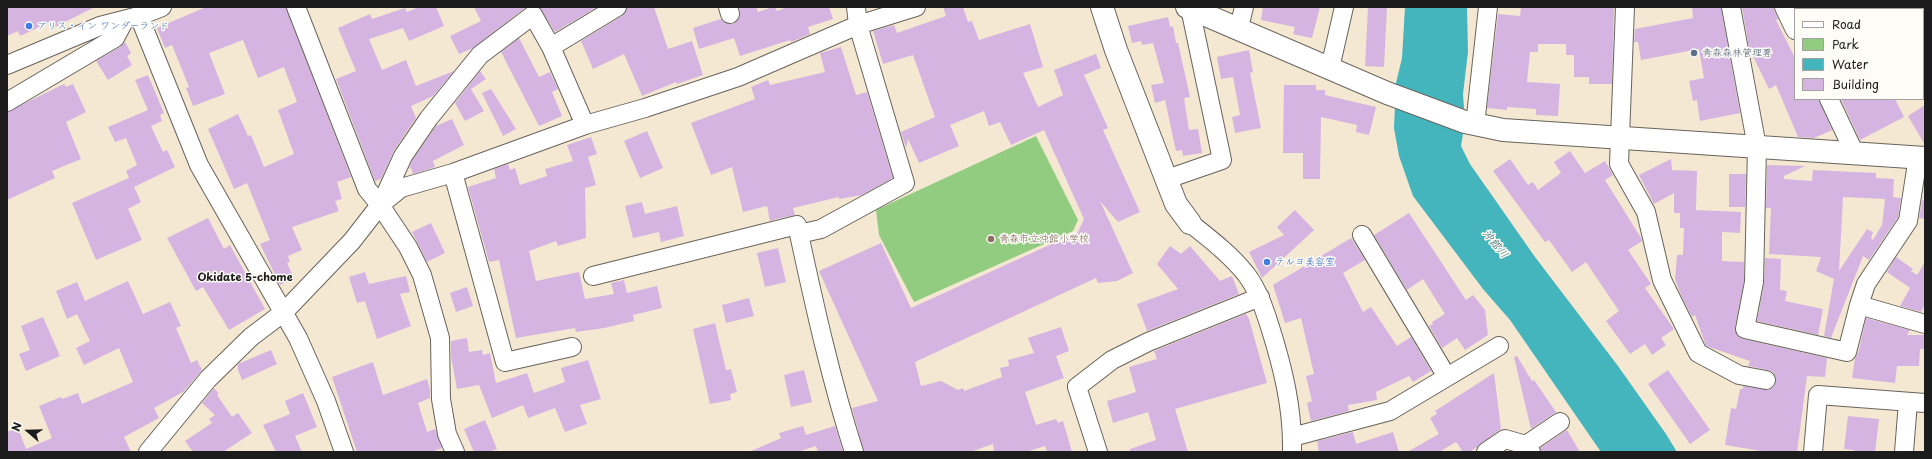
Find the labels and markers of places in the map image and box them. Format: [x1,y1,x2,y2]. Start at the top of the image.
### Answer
place label: アリス・イン ワンダーランド [37,20,169,32]
marker: アリス・イン ワンダーランド [24,21,34,31]
place label: 青森森林管理署 [1702,47,1772,59]
marker: 青森森林管理署 [1689,48,1699,58]
place label: 青森市立沖館小学校 [999,233,1089,245]
marker: 青森市立沖館小学校 [986,234,996,244]
place label: テルヨ美容室 [1275,256,1335,268]
marker: テルヨ美容室 [1262,257,1272,267]

